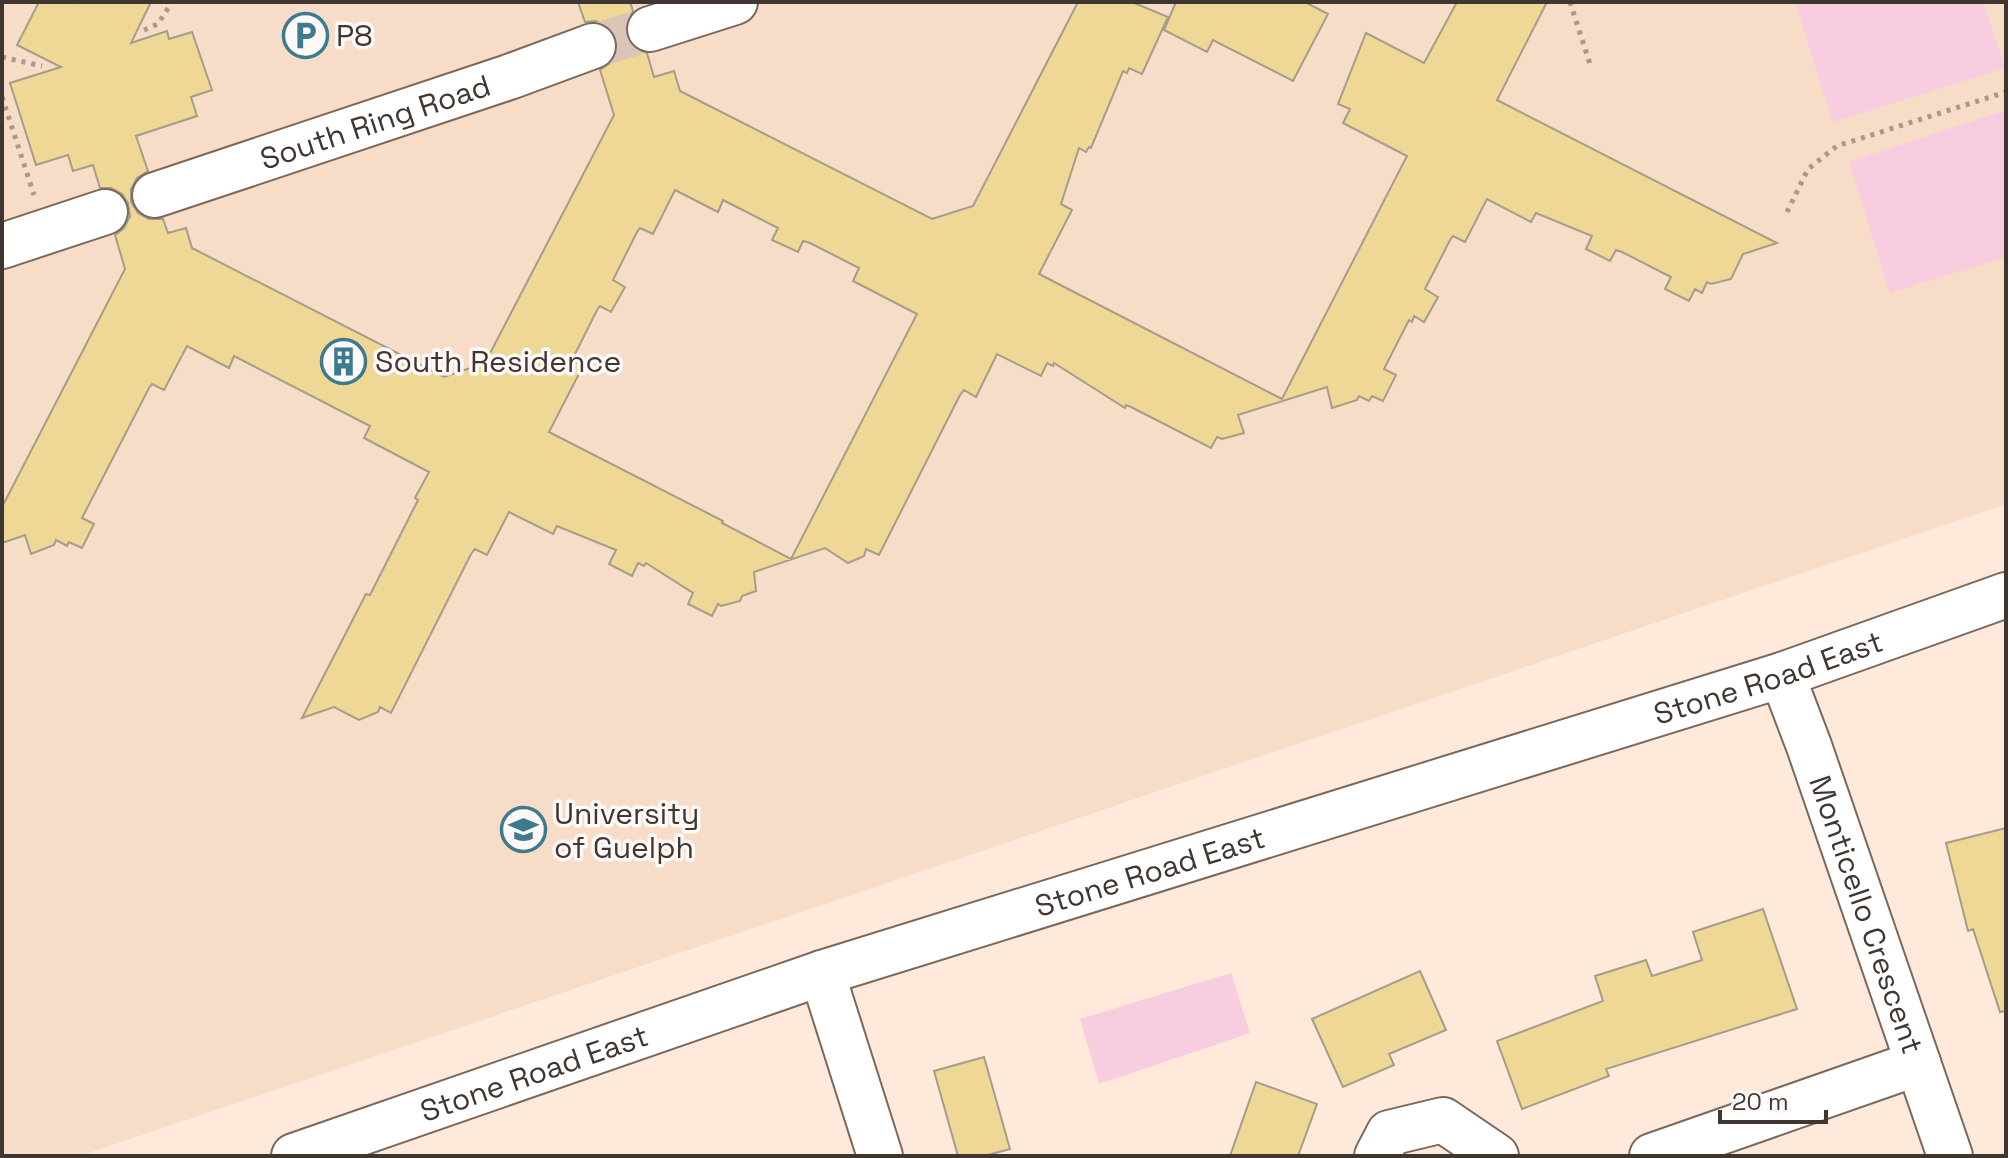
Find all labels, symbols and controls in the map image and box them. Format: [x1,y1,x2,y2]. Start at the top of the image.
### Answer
parking icon: P8 [281,11,329,59]
place label: P8 [336,16,373,55]
street label: South Ring Road [255,65,495,178]
building icon: South Residence [320,337,368,385]
place label: South Residence [375,342,621,381]
street label: Stone Road East [1649,621,1888,733]
street label: Monticello Crescent [1801,770,1933,1059]
place label: University of Guelph [554,794,699,867]
school or university icon: University of Guelph [499,806,547,854]
street label: Stone Road East [1030,817,1270,925]
street label: Stone Road East [415,1015,653,1130]
scale bar [1720,1074,1826,1124]
text: 20 m [1732,1086,1789,1117]

